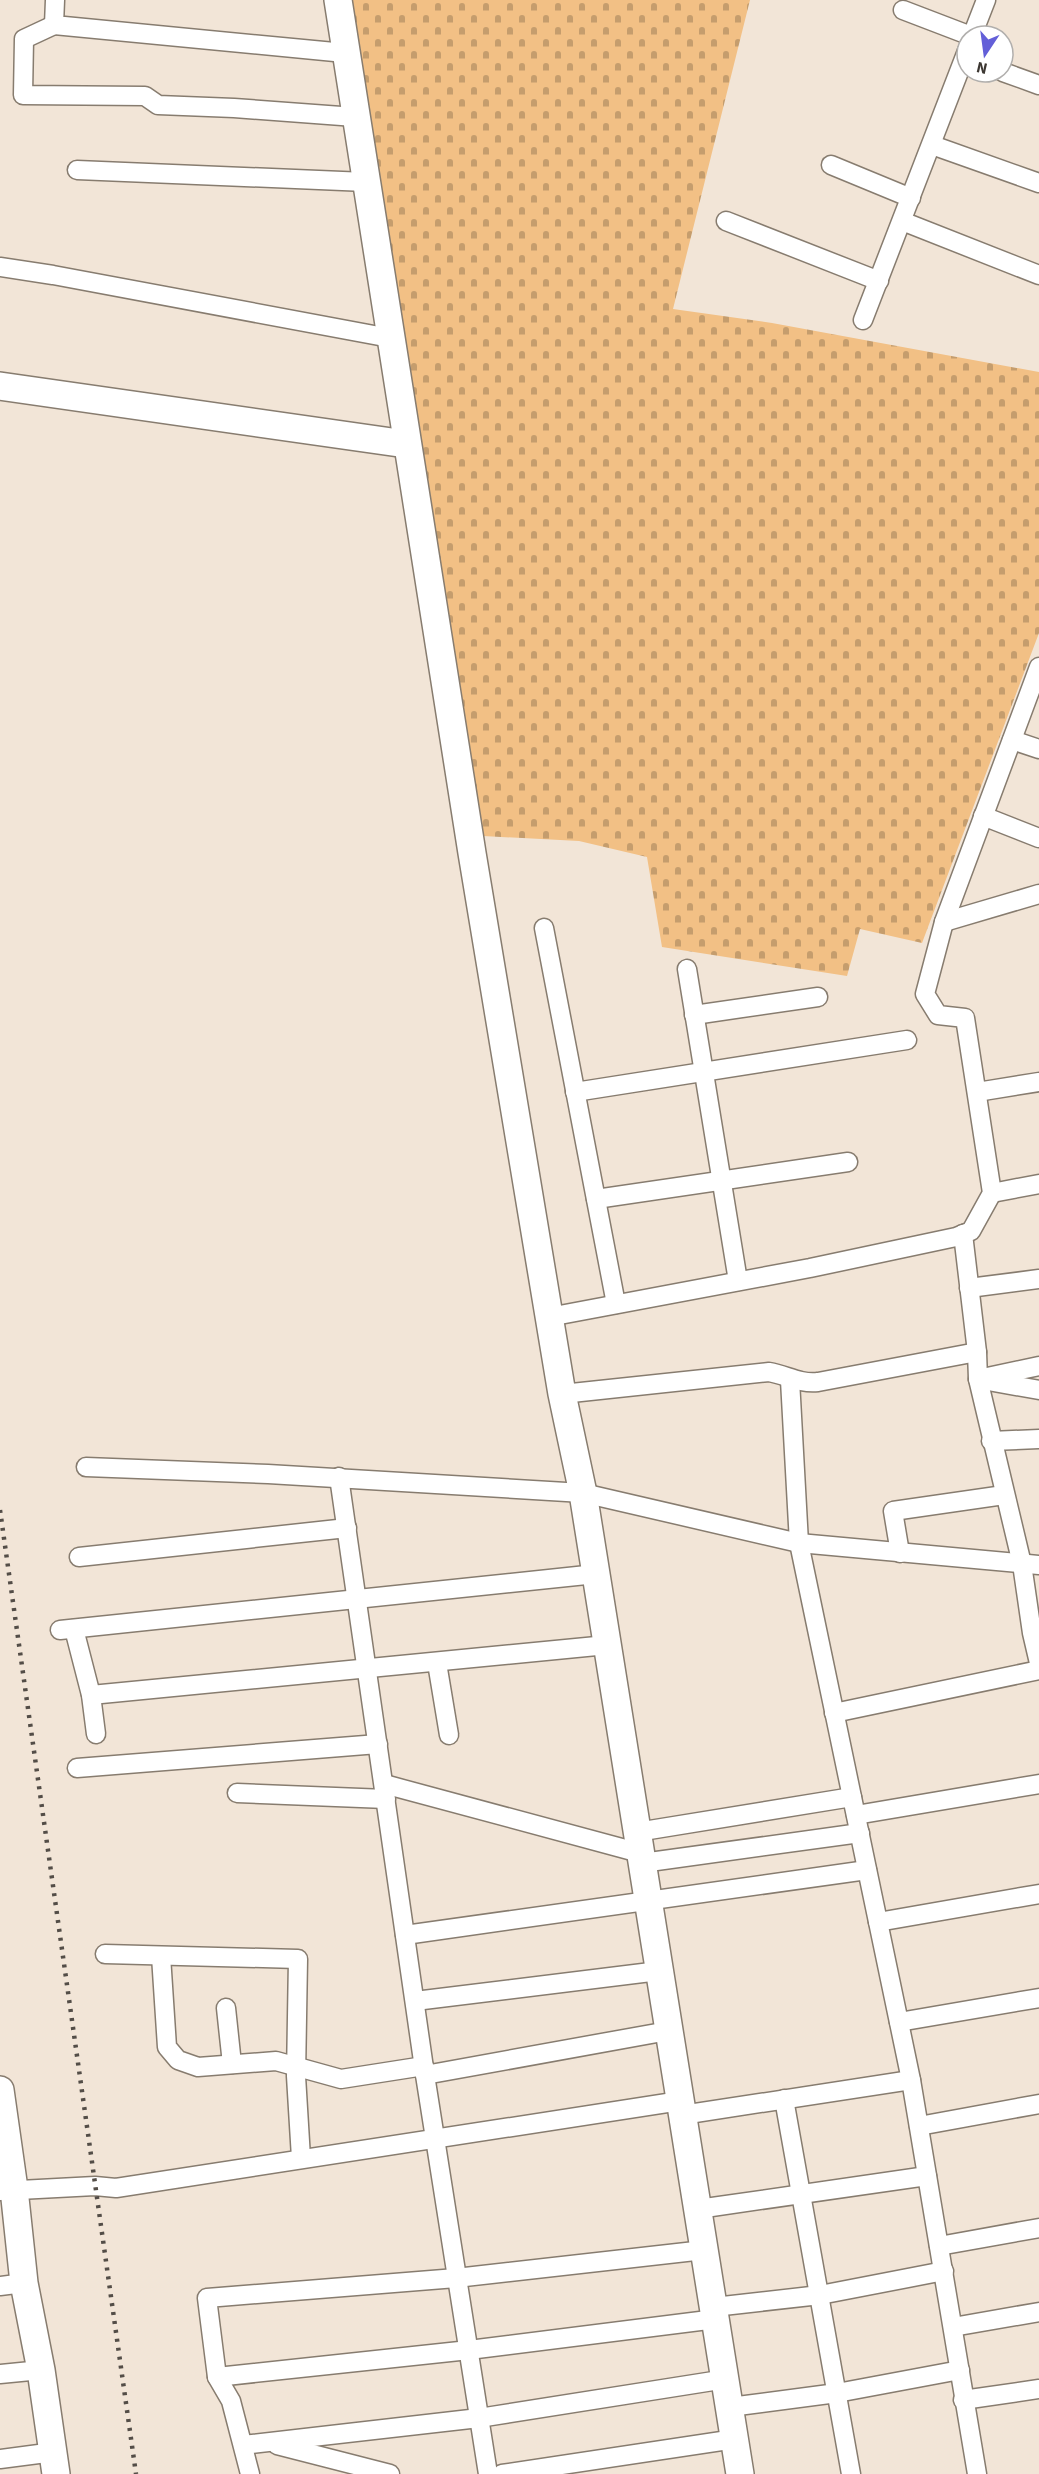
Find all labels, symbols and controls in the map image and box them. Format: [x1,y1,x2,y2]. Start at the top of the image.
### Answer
north arrow [955,24,1015,84]
text: N [974,56,990,80]

